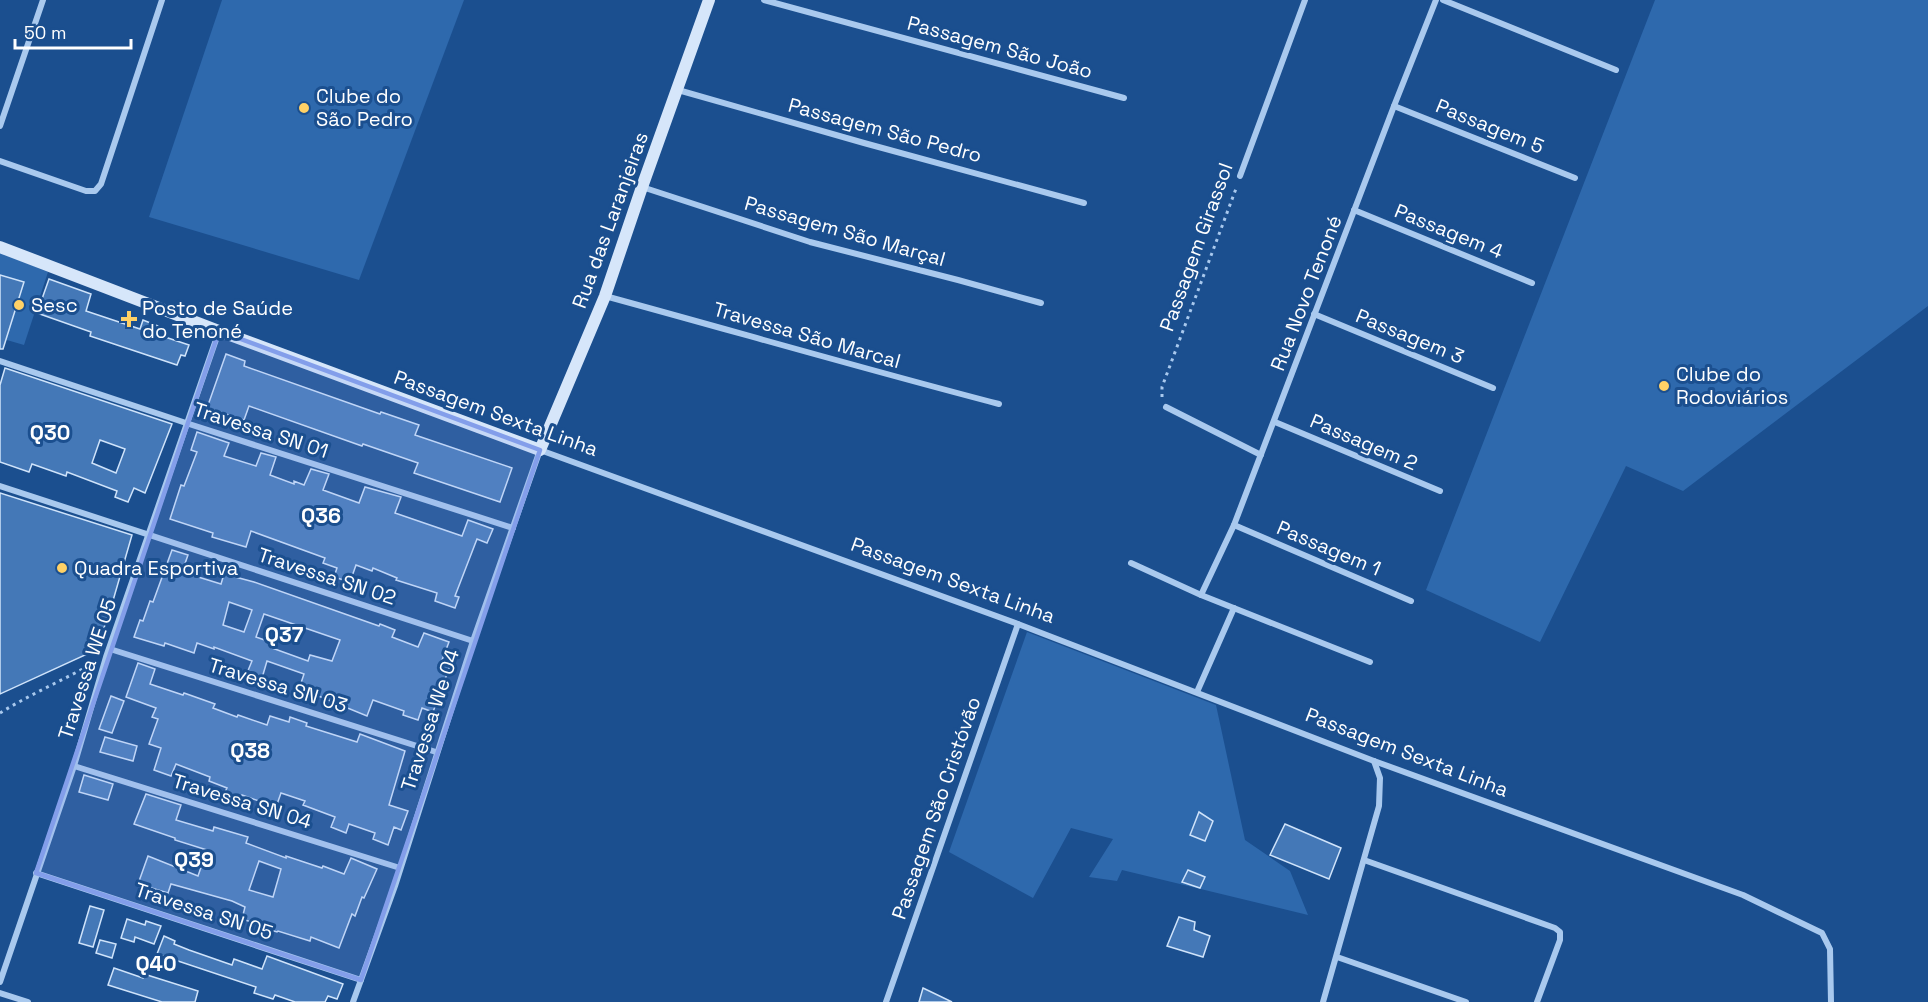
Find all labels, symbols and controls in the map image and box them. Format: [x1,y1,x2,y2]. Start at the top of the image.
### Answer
street label: Passagem São João [905,10,1095,84]
scale bar [15,12,130,50]
text: 50 m [24,21,66,44]
place label: Clube do São Pedro [316,83,413,132]
street label: Passagem São Pedro [785,92,985,168]
street label: Passagem 5 [1432,93,1548,159]
marker: Clube do São Pedro [297,101,311,115]
street label: Rua das Laranjeiras [566,128,654,312]
street label: Passagem Girassol [1153,159,1239,335]
street label: Passagem São Marçal [742,190,948,272]
street label: Passagem 4 [1391,197,1507,265]
street label: Rua Novo Tenoné [1264,212,1348,374]
place label: Sesc [31,292,78,318]
place label: Posto de Saúde do Tenoné [142,295,293,344]
street label: Travessa São Marcal [710,296,904,374]
marker: Sesc [12,298,26,312]
street label: Passagem 3 [1352,302,1468,370]
marker: Posto de Saúde do Tenoné [120,310,138,328]
place label: Clube do Rodoviários [1676,361,1788,410]
street label: Passagem Sexta Linha [390,364,602,462]
marker: Clube do Rodoviários [1657,379,1671,393]
street label: Travessa SN 01 [190,396,332,464]
street label: Passagem 2 [1306,408,1422,476]
district label: Q30 [30,419,70,446]
district label: Q36 [301,502,341,529]
street label: Passagem 1 [1273,514,1385,582]
street label: Passagem Sexta Linha [847,531,1059,629]
street label: Travessa SN 02 [255,541,399,611]
place label: Quadra Esportiva [74,555,238,581]
marker: Quadra Esportiva [55,561,69,575]
street label: Travessa WE 05 [52,595,122,743]
district label: Q37 [265,621,304,648]
street label: Travessa We 04 [395,646,465,794]
street label: Travessa SN 03 [205,652,351,718]
street label: Passagem São Cristóvão [886,693,986,923]
street label: Passagem Sexta Linha [1302,701,1512,803]
district label: Q38 [230,737,270,764]
street label: Travessa SN 04 [169,767,315,835]
district label: Q39 [174,846,214,873]
street label: Travessa SN 05 [132,876,276,946]
district label: Q40 [135,950,177,977]

